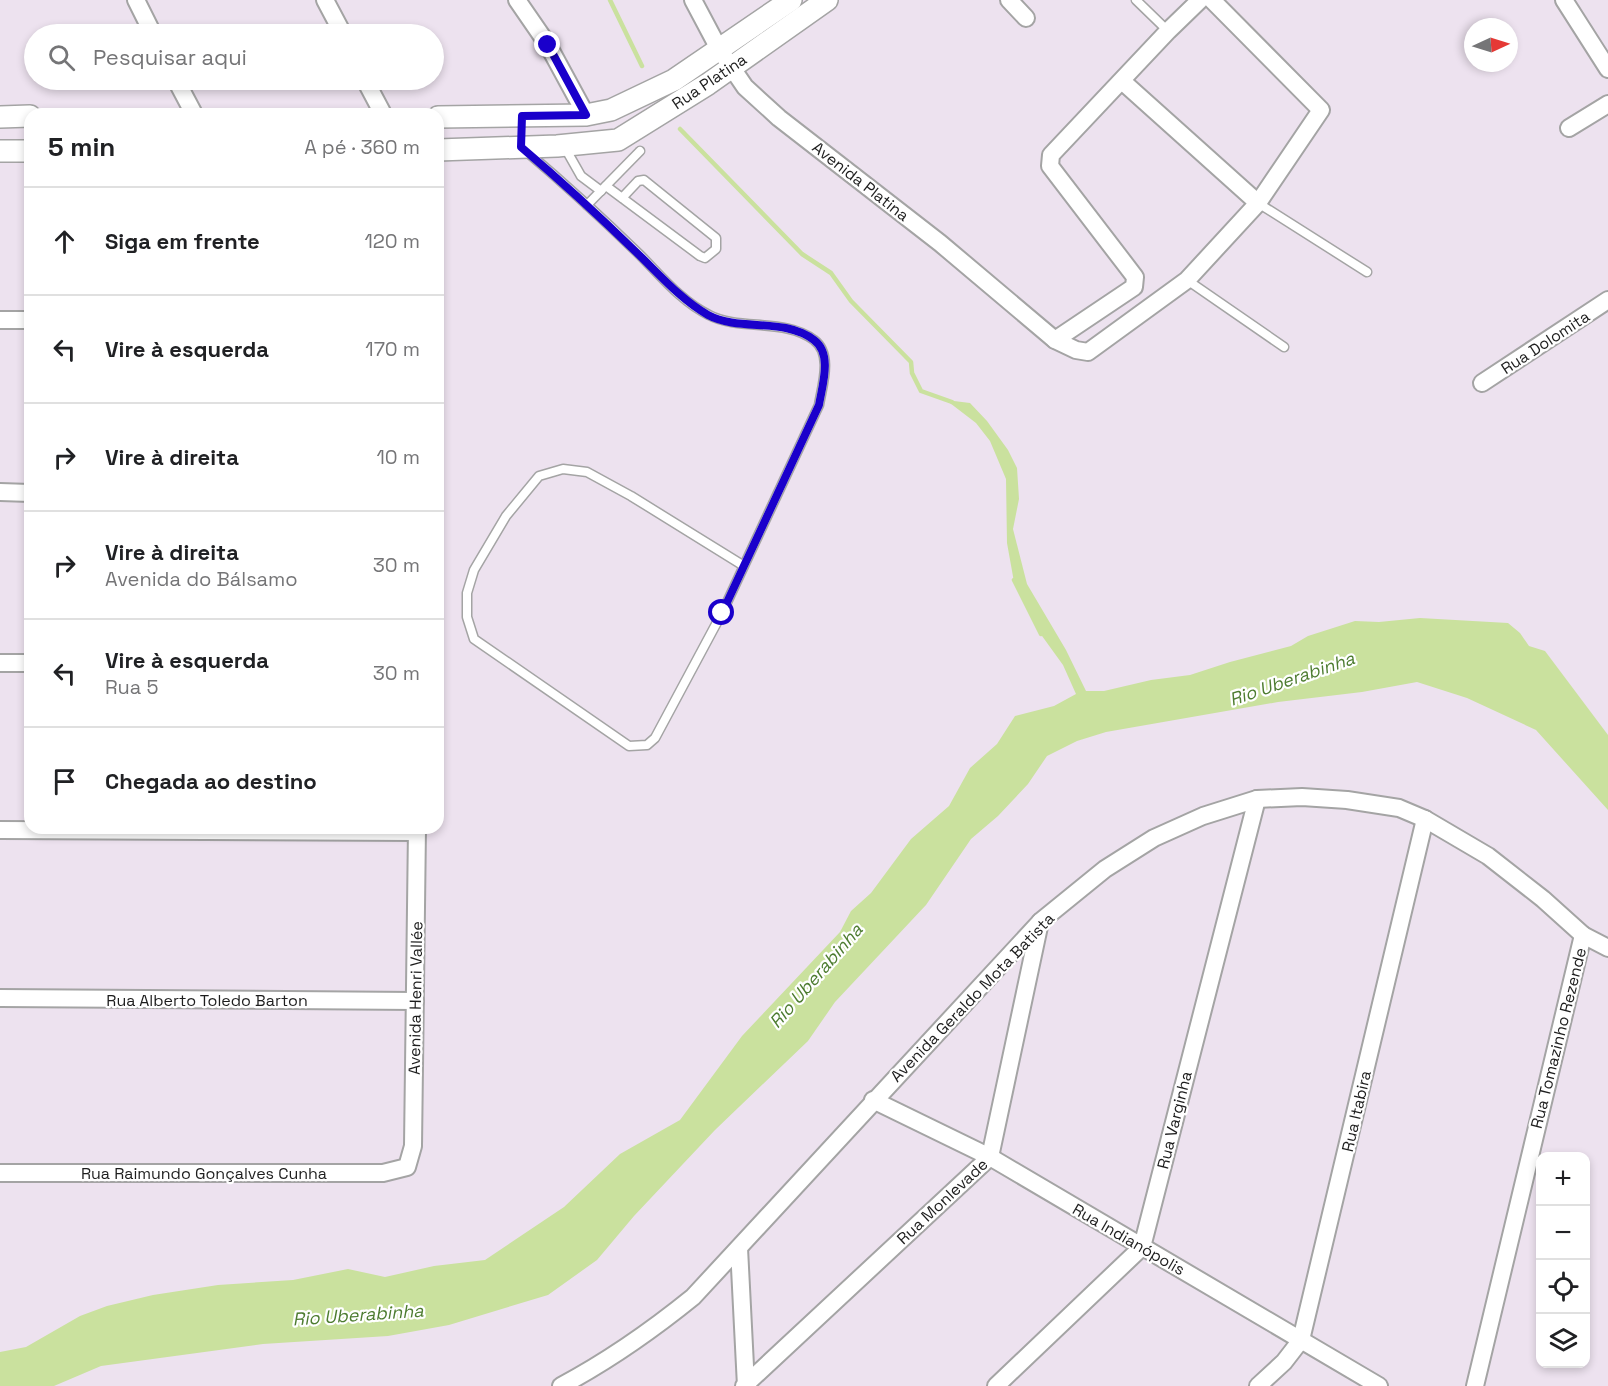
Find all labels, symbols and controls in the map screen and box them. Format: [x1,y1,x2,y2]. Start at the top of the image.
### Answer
north arrow [1464,18,1518,72]
search box [24,24,444,90]
route end [534,31,560,57]
icon: search [45,41,78,74]
text: Pesquisar aqui [93,43,247,71]
street label: Rua Platina [668,49,751,114]
text: 5 min [48,130,115,164]
text: A pé · 360 m [304,134,420,160]
street label: Avenida Platina [808,137,913,226]
icon: ahead [48,225,81,258]
text: Siga em frente [105,227,260,255]
text: 120 m [364,228,420,254]
street label: Rua Dolomita [1497,306,1594,379]
icon: left [48,333,81,366]
text: Vire à esquerda [105,335,269,363]
text: 170 m [365,336,420,362]
icon: right [48,441,81,474]
text: Vire à direita [105,443,239,471]
text: 10 m [376,444,420,470]
text: Vire à direita [105,538,239,566]
icon: right [48,549,81,582]
text: 30 m [373,552,420,578]
text: Avenida do Bálsamo [105,566,298,592]
route start [708,599,734,625]
text: Vire à esquerda [105,646,269,674]
water label: Rio Uberabinha [1226,646,1358,711]
icon: left [48,657,81,690]
text: 30 m [373,660,420,686]
text: Rua 5 [105,674,158,700]
icon: arrive [48,765,81,798]
text: Chegada ao destino [105,767,317,795]
street label: Avenida Geraldo Mota Batista [886,908,1059,1086]
water label: Rio Uberabinha [764,918,868,1033]
street label: Avenida Henri Vallée [404,921,427,1075]
street label: Rua Tomazinho Rezende [1526,945,1591,1131]
street label: Rua Alberto Toledo Barton [106,990,308,1011]
street label: Rua Itabira [1337,1068,1376,1154]
street label: Rua Varginha [1152,1069,1197,1171]
map controls [1536,1152,1590,1368]
button: + [1536,1152,1590,1206]
street label: Rua Monlevade [892,1154,992,1249]
street label: Rua Raimundo Gonçalves Cunha [81,1163,327,1184]
street label: Rua Indianópolis [1069,1199,1189,1280]
button: − [1536,1206,1590,1260]
button: locate [1536,1260,1590,1314]
water label: Rio Uberabinha [292,1298,425,1331]
button: layers [1536,1314,1590,1368]

